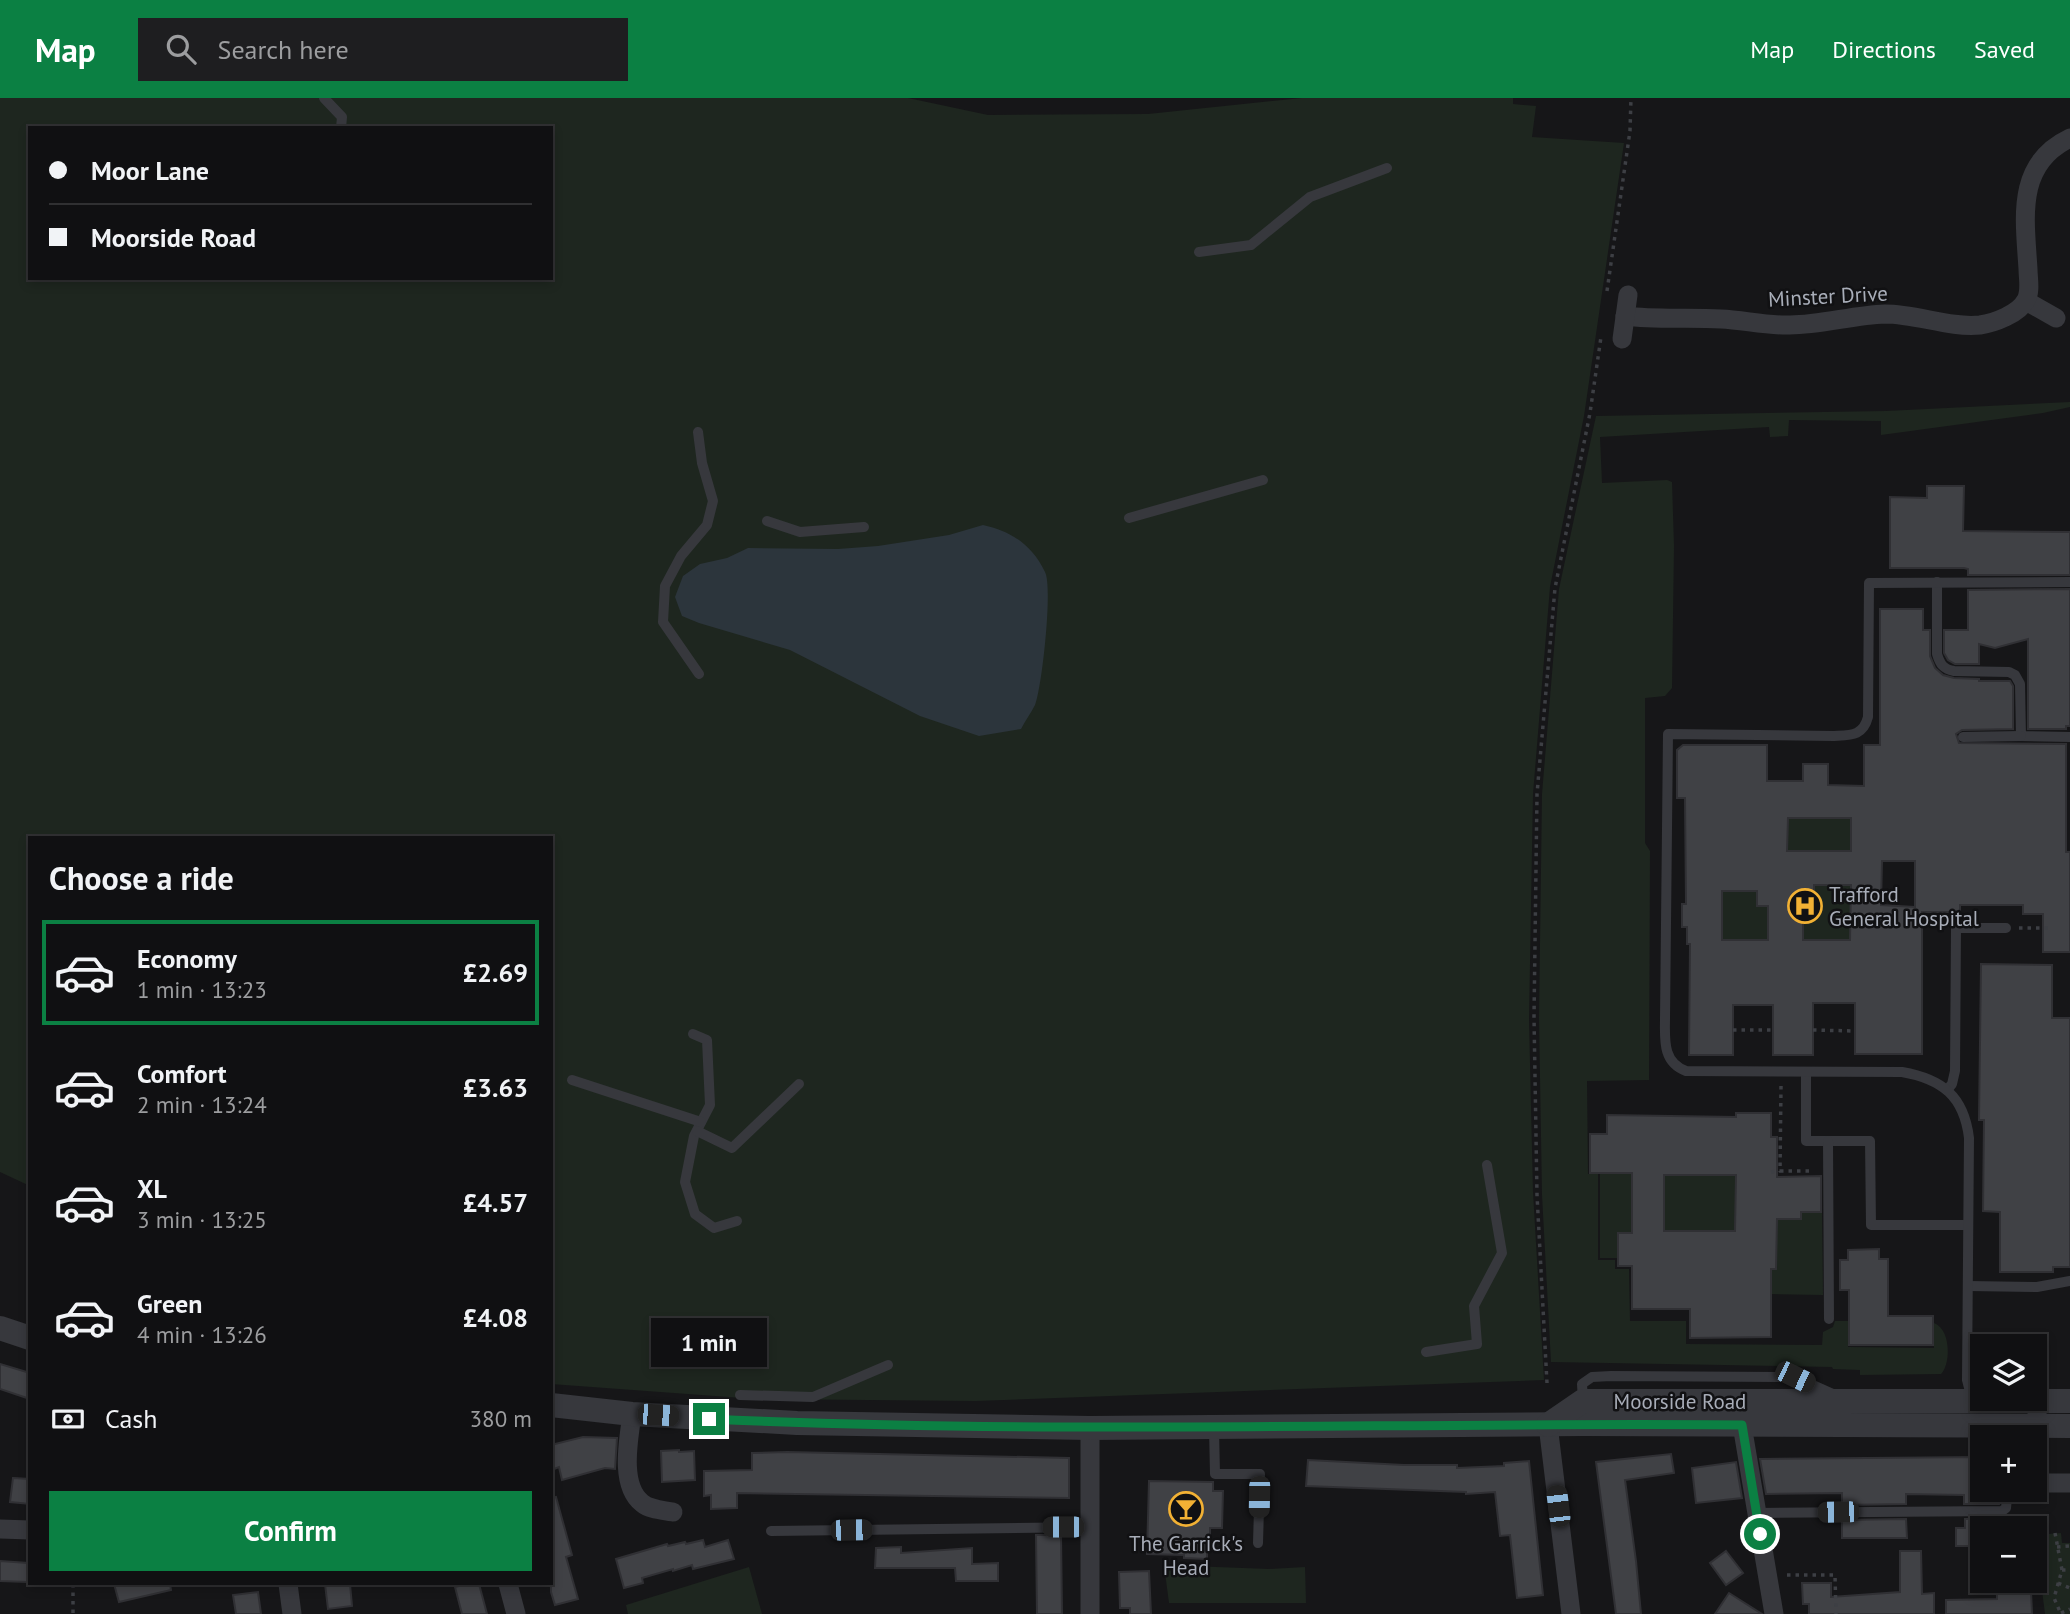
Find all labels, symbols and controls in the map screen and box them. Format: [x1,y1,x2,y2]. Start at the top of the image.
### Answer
search box [138,18,628,81]
text: Map [35,28,96,71]
icon: search [162,30,200,68]
text: Search here [218,33,349,66]
text: Map [1750,34,1794,65]
text: Directions [1832,34,1936,65]
text: Saved [1974,34,2035,65]
text: Moor Lane [91,154,209,187]
text: Moorside Road [91,221,256,254]
street label: Minster Drive [1767,279,1889,313]
text: Choose a ride [49,857,234,899]
place label: Trafford General Hospital [1829,881,1979,932]
hospital icon: Trafford General Hospital [1786,887,1824,925]
icon: car [53,941,116,1004]
text: Economy [137,942,237,975]
text: £2.69 [463,956,528,989]
text: 1 min · 13:23 [137,975,267,1004]
icon: car [53,1056,116,1119]
text: Comfort [137,1057,227,1090]
text: £3.63 [463,1071,528,1104]
text: 2 min · 13:24 [137,1090,267,1119]
icon: car [53,1171,116,1234]
text: XL [137,1172,167,1205]
text: £4.57 [463,1186,528,1219]
text: 3 min · 13:25 [137,1205,267,1234]
icon: car [53,1286,116,1349]
text: Green [137,1287,202,1320]
text: £4.08 [463,1301,528,1334]
callout: 1 min [651,1318,767,1366]
text: 4 min · 13:26 [137,1320,267,1349]
text: 1 min [681,1328,737,1357]
map controls [1970,1334,2047,1593]
button: layers [1970,1334,2047,1411]
car [1772,1358,1819,1396]
street label: Moorside Road [1614,1388,1746,1415]
icon: cash [49,1400,87,1438]
text: Cash [105,1402,157,1435]
car [637,1403,680,1427]
route end [693,1403,725,1435]
text: 380 m [470,1404,532,1433]
button: + [1970,1425,2047,1502]
car [1249,1476,1270,1518]
car [1546,1484,1571,1528]
bar icon: The Garrick's Head [1167,1490,1205,1528]
button: Confirm [49,1491,532,1571]
car [1817,1501,1860,1523]
button: − [1970,1516,2047,1593]
car [1043,1517,1085,1538]
route start [1744,1518,1776,1550]
car [830,1519,873,1541]
place label: The Garrick's Head [1129,1530,1243,1581]

